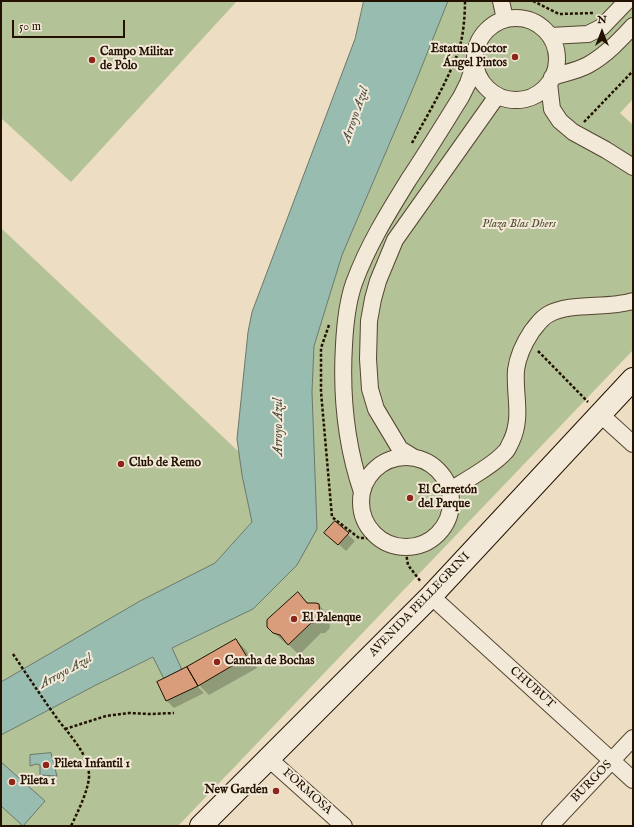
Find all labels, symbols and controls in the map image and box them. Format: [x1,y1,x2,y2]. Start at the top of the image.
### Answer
scale bar [14,12,127,38]
north arrow [582,12,622,52]
text: N [597,13,607,27]
text: 50 m [19,19,41,34]
place label: Estatua Doctor Ángel Pintos [431,43,507,71]
place label: Campo Militar de Polo [100,46,173,74]
marker: Estatua Doctor Ángel Pintos [510,52,520,62]
marker: Campo Militar de Polo [87,55,97,65]
water label: Arroyo Azul [339,85,373,145]
park label: Plaza Blas Dhers [482,218,556,232]
water label: Arroyo Azul [271,398,287,456]
place label: Club de Remo [129,457,201,471]
marker: Club de Remo [116,459,126,469]
place label: El Carretón del Parque [418,484,477,512]
marker: El Carretón del Parque [405,493,415,503]
street label: AVENIDA PELLEGRINI [366,550,474,660]
place label: El Palenque [302,612,361,626]
marker: El Palenque [289,614,299,624]
water label: Arroyo Azul [37,651,95,693]
place label: Cancha de Bochas [225,655,314,669]
marker: Cancha de Bochas [212,657,222,667]
street label: CHUBUT [506,664,558,712]
place label: Pileta Infantil 1 [54,758,130,772]
street label: BURGOS [569,758,615,806]
marker: Pileta Infantil 1 [41,760,51,770]
street label: FORMOSA [279,766,335,818]
place label: Pileta 1 [20,775,55,789]
marker: Pileta 1 [7,777,17,787]
place label: New Garden [204,784,268,798]
marker: New Garden [271,786,281,796]

